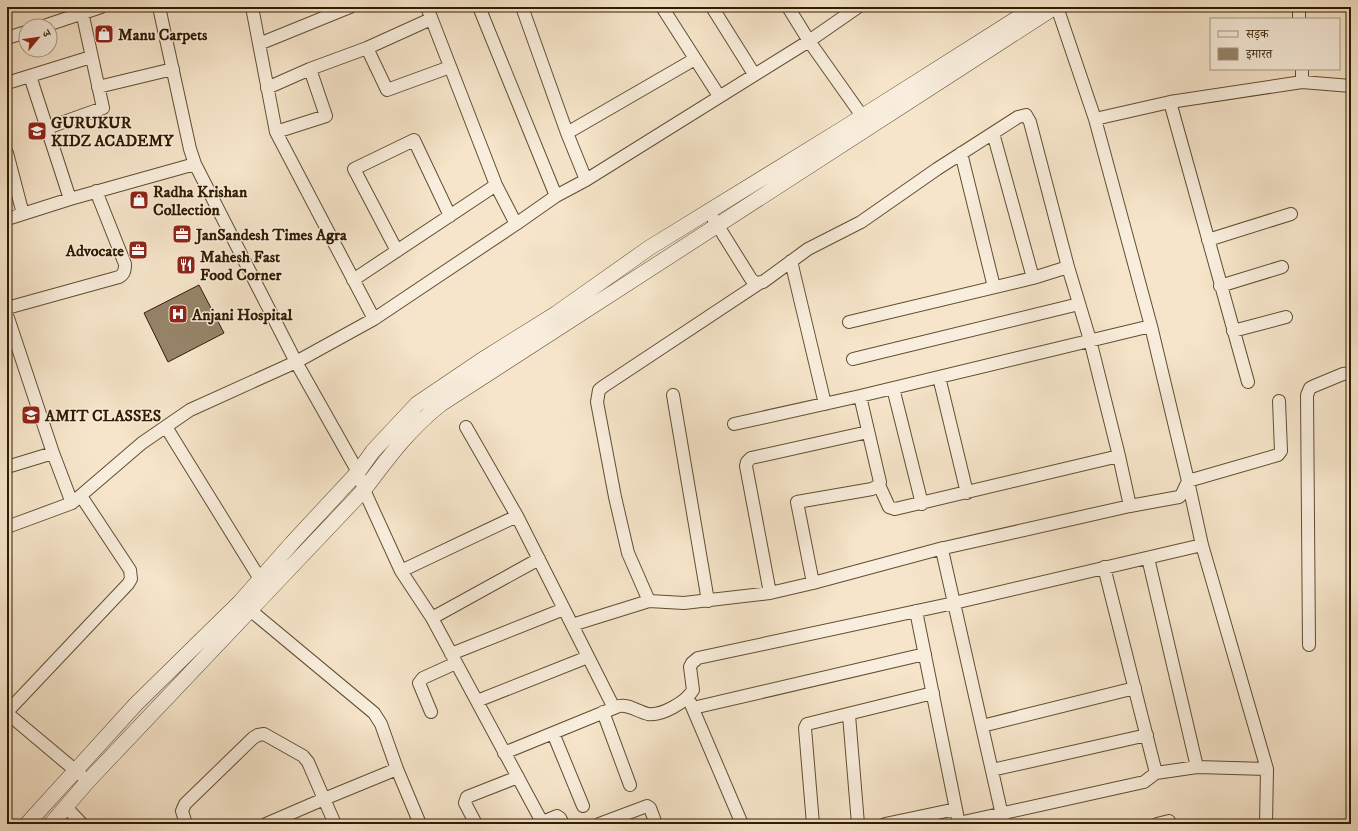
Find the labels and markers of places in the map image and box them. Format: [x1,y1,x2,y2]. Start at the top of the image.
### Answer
shop icon: Manu Carpets [93,23,115,45]
place label: Manu Carpets [118,25,208,45]
place label: GURUKUR KIDZ ACADEMY [51,113,174,151]
school or university icon: GURUKUR KIDZ ACADEMY [26,120,48,142]
place label: Radha Krishan Collection [153,182,248,220]
shop icon: Radha Krishan Collection [128,189,150,211]
office icon: JanSandesh Times Agra [171,223,193,245]
place label: JanSandesh Times Agra [194,225,348,245]
office icon: Advocate [127,239,149,261]
place label: Advocate [65,241,124,261]
place label: Mahesh Fast Food Corner [200,247,283,285]
restaurant icon: Mahesh Fast Food Corner [175,254,197,276]
hospital icon: Anjani Hospital [167,303,189,325]
place label: Anjani Hospital [191,305,293,325]
school or university icon: AMIT CLASSES [20,404,42,426]
place label: AMIT CLASSES [44,406,161,426]

